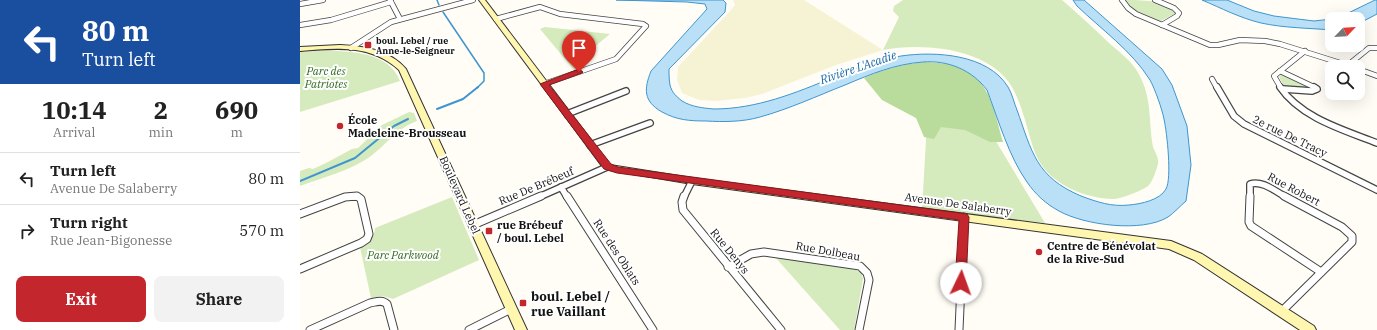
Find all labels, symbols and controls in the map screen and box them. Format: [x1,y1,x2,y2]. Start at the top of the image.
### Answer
text: 80 m [82,12,149,49]
north arrow [1325,12,1365,52]
map controls [1325,12,1365,100]
icon: left [16,16,68,68]
pin [562,31,596,72]
place label: boul. Lebel / rue Anne-le-Seigneur [376,35,455,56]
icon: arrive [568,37,590,59]
marker: boul. Lebel / rue Anne-le-Seigneur [363,40,373,50]
water label: Rivière L'Acadie [817,47,899,87]
text: Turn left [82,48,156,71]
button: search [1325,60,1365,100]
park label: Parc des Patriotes [304,64,348,91]
text: 10:14 [42,94,107,126]
text: 2 [154,94,168,126]
text: 690 [215,94,258,126]
place label: École Madeleine-Brousseau [348,112,466,140]
street label: 2e rue De Tracy [1251,112,1330,160]
marker: École Madeleine-Brousseau [335,121,345,131]
text: Arrival [53,124,95,141]
text: min [148,124,173,141]
text: m [230,124,243,141]
street label: Boulevard Lebel [437,154,483,236]
text: Turn left [50,161,116,180]
street label: Rue De Brébeuf [496,163,577,208]
icon: left [16,168,38,190]
text: 80 m [248,169,284,188]
street label: Rue Robert [1265,169,1323,209]
text: Avenue De Salaberry [50,180,177,197]
street label: Avenue De Salaberry [904,190,1012,218]
text: Turn right [50,213,128,232]
street label: Rue des Oblats [590,216,644,288]
place label: rue Brébeuf / boul. Lebel [497,218,564,245]
icon: right [16,220,38,242]
text: 570 m [239,221,284,240]
street label: Rue Denys [707,225,753,277]
marker: rue Brébeuf / boul. Lebel [484,226,494,236]
text: Rue Jean-Bigonesse [50,232,172,249]
street label: Rue Dolbeau [795,238,862,264]
place label: Centre de Bénévolat de la Rive-Sud [1047,239,1156,266]
marker: Centre de Bénévolat de la Rive-Sud [1034,247,1044,257]
park label: Parc Parkwood [366,248,440,262]
position arrow [940,262,982,304]
button: Exit [16,276,146,322]
button: Share [154,276,284,322]
place label: boul. Lebel / rue Vaillant [531,288,610,320]
marker: boul. Lebel / rue Vaillant [518,298,528,308]

